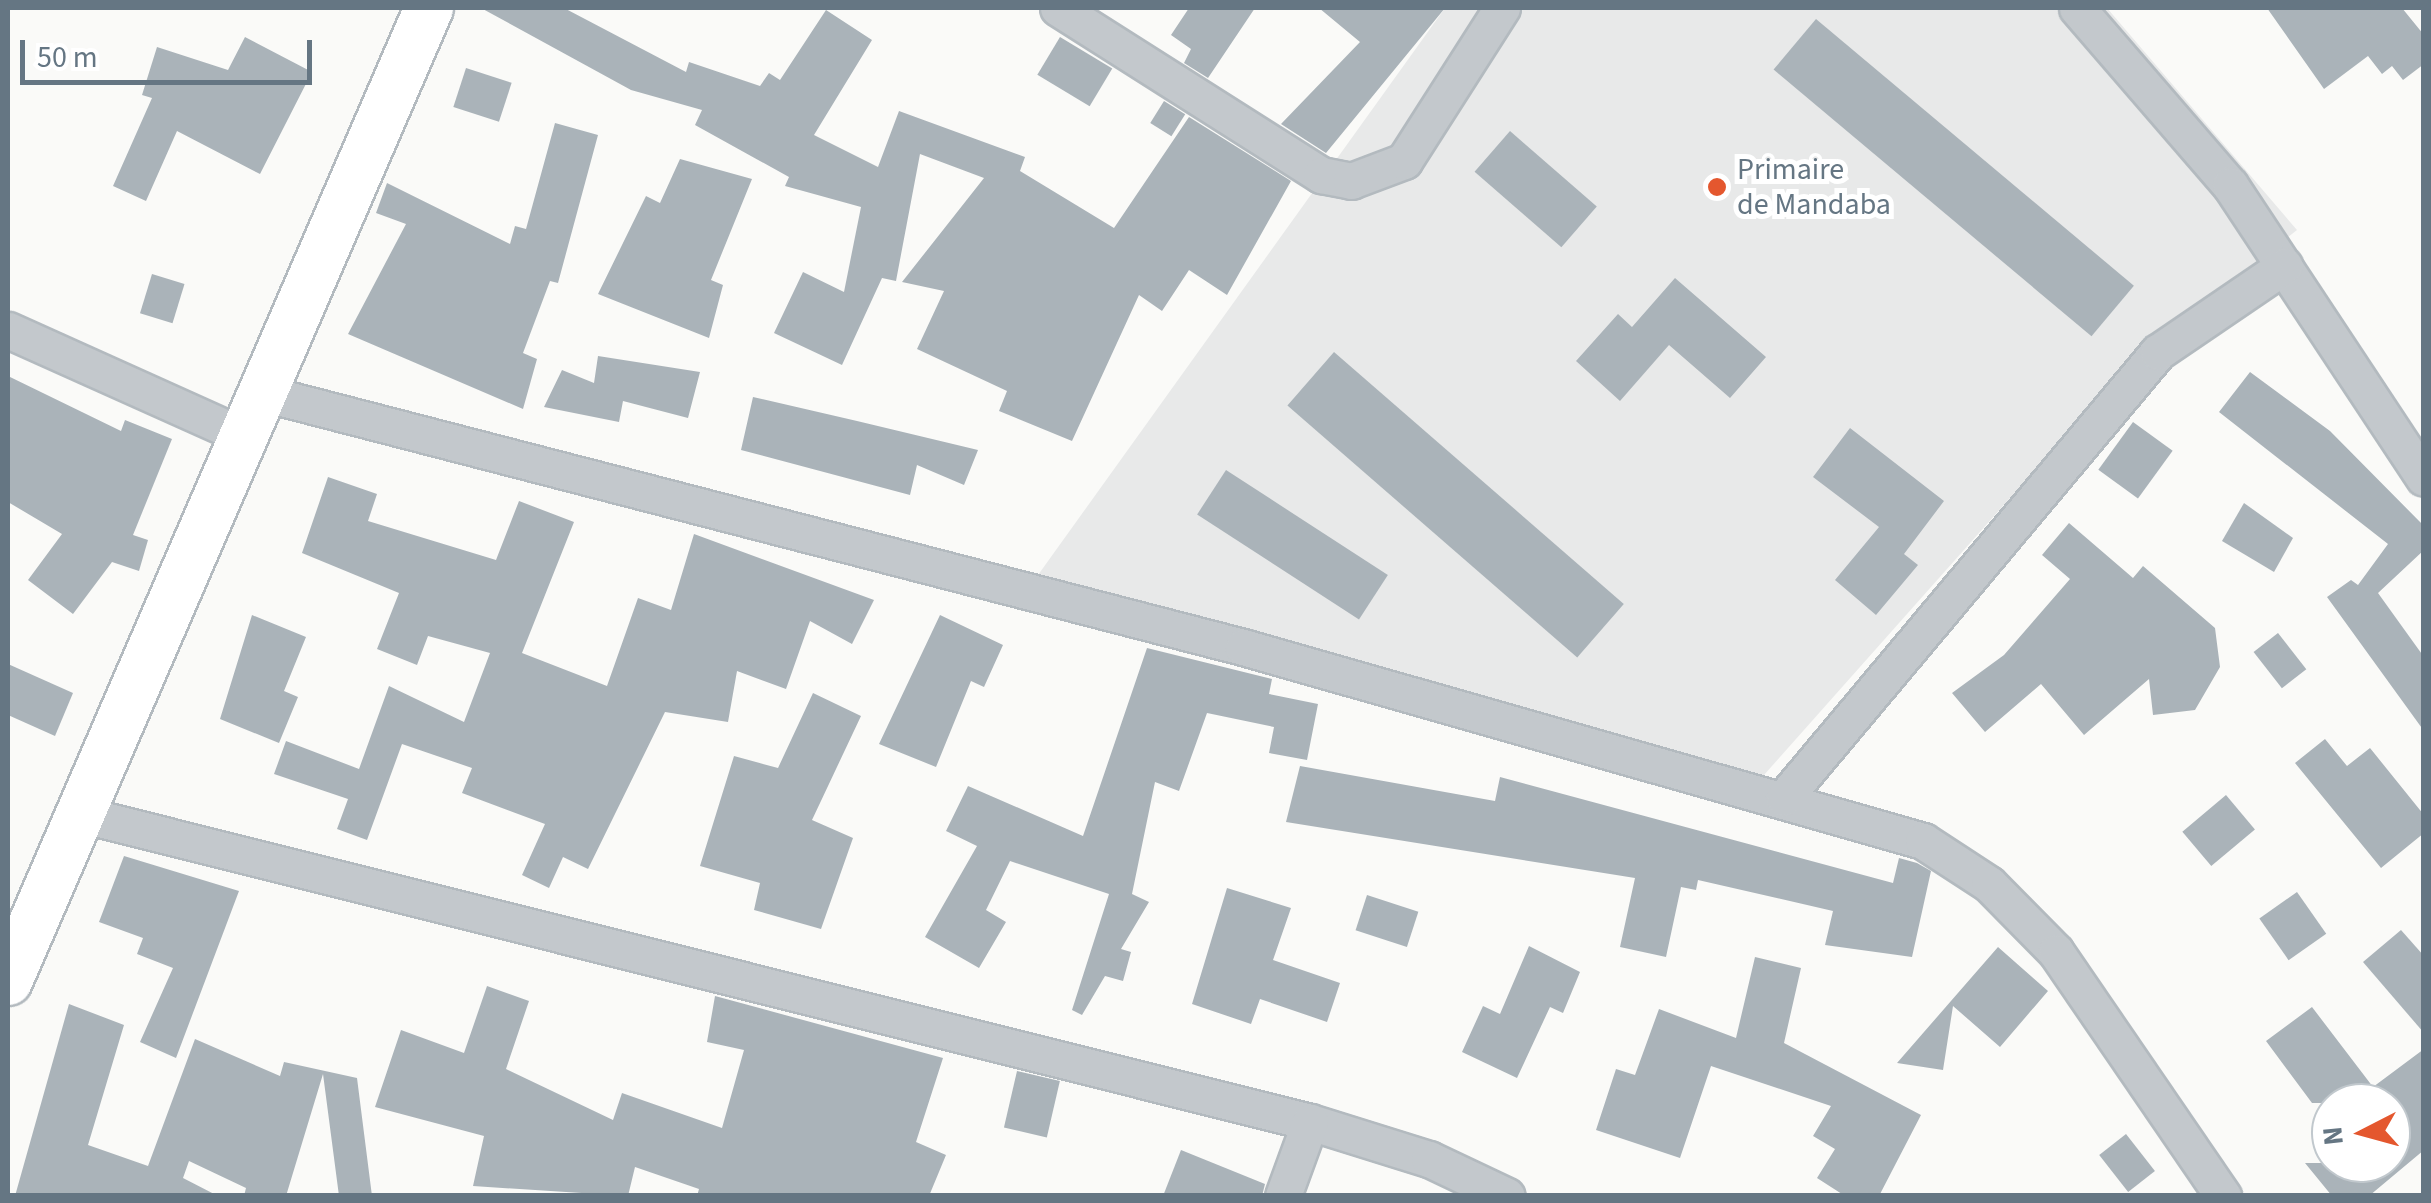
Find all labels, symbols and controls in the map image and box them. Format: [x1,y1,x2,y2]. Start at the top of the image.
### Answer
scale bar [25,20,318,82]
text: 50 m [37,36,98,79]
place label: Primaire de Mandaba [1737,152,1891,222]
marker: Primaire de Mandaba [1706,176,1728,198]
north arrow [2311,1083,2411,1183]
text: N [2312,1125,2354,1147]

